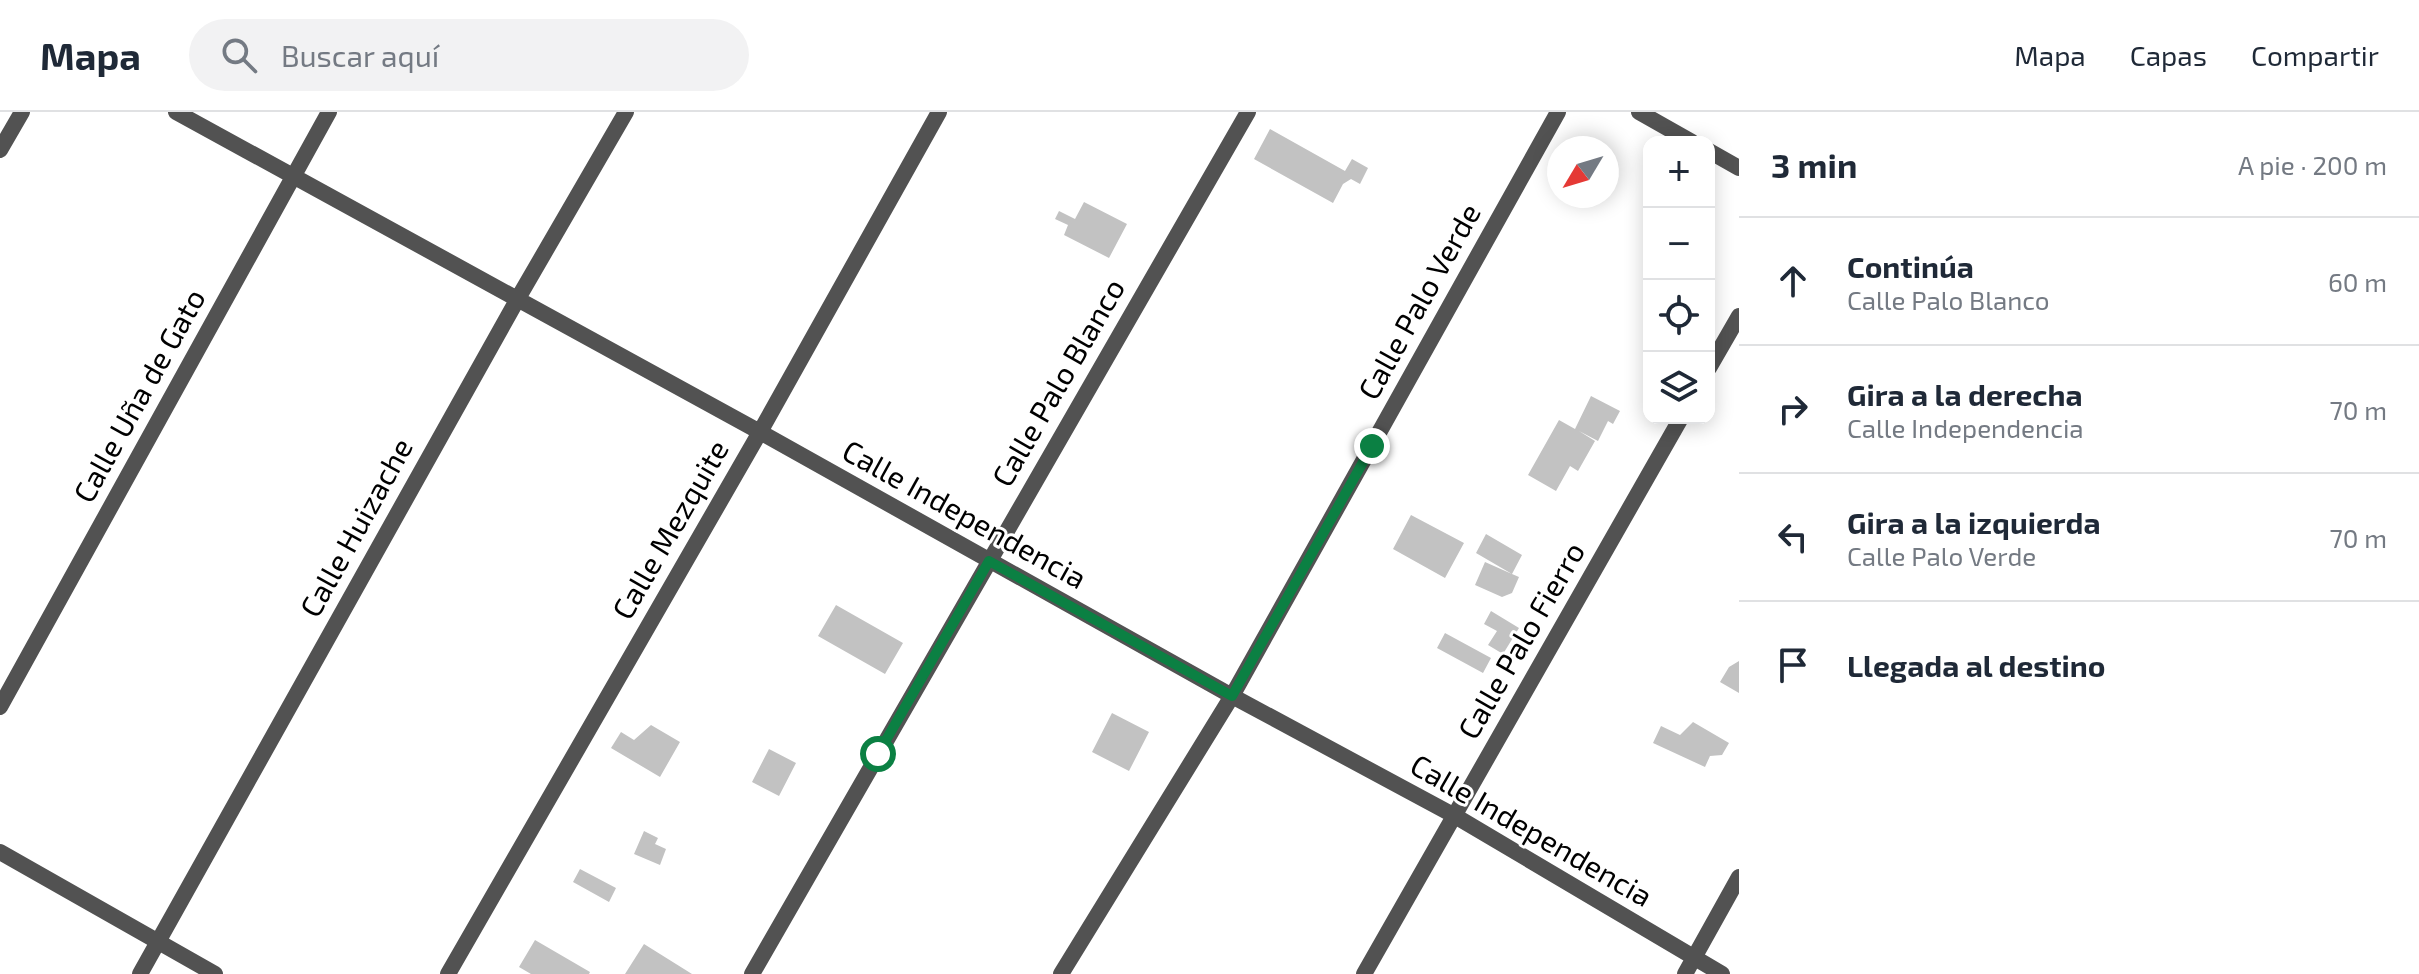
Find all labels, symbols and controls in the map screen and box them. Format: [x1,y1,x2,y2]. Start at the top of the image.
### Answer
search box [189,19,749,91]
text: Mapa [40,32,141,78]
icon: search [217,33,261,77]
text: Buscar aquí [281,37,439,73]
text: Mapa [2014,38,2086,72]
text: Capas [2130,38,2207,72]
text: Compartir [2251,38,2379,72]
north arrow [1547,136,1619,208]
map controls [1643,136,1715,424]
button: + [1643,136,1715,208]
text: 3 min [1771,144,1857,185]
text: A pie · 200 m [2238,149,2387,180]
street label: Calle Palo Verde [1350,197,1487,405]
button: − [1643,208,1715,280]
text: Continúa [1847,248,1974,284]
icon: ahead [1771,259,1815,303]
text: 60 m [2328,266,2387,297]
street label: Calle Palo Blanco [983,272,1131,492]
button: locate [1643,280,1715,352]
street label: Calle Uña de Gato [65,282,212,508]
text: Calle Palo Blanco [1847,284,2050,315]
button: layers [1643,352,1715,424]
text: Gira a la derecha [1847,376,2083,412]
icon: right [1771,387,1815,431]
text: 70 m [2329,394,2387,425]
text: Calle Independencia [1847,412,2084,443]
route end [1354,428,1390,464]
street label: Calle Huizache [291,431,419,623]
street label: Calle Independencia [837,431,1093,595]
street label: Calle Mezquite [603,433,735,625]
text: Gira a la izquierda [1847,504,2101,540]
icon: left [1771,515,1815,559]
text: 70 m [2329,522,2387,553]
street label: Calle Palo Fierro [1449,535,1591,745]
text: Calle Palo Verde [1847,540,2036,571]
icon: arrive [1771,643,1815,687]
text: Llegada al destino [1847,647,2106,683]
route start [860,736,896,772]
street label: Calle Independencia [1405,745,1659,913]

